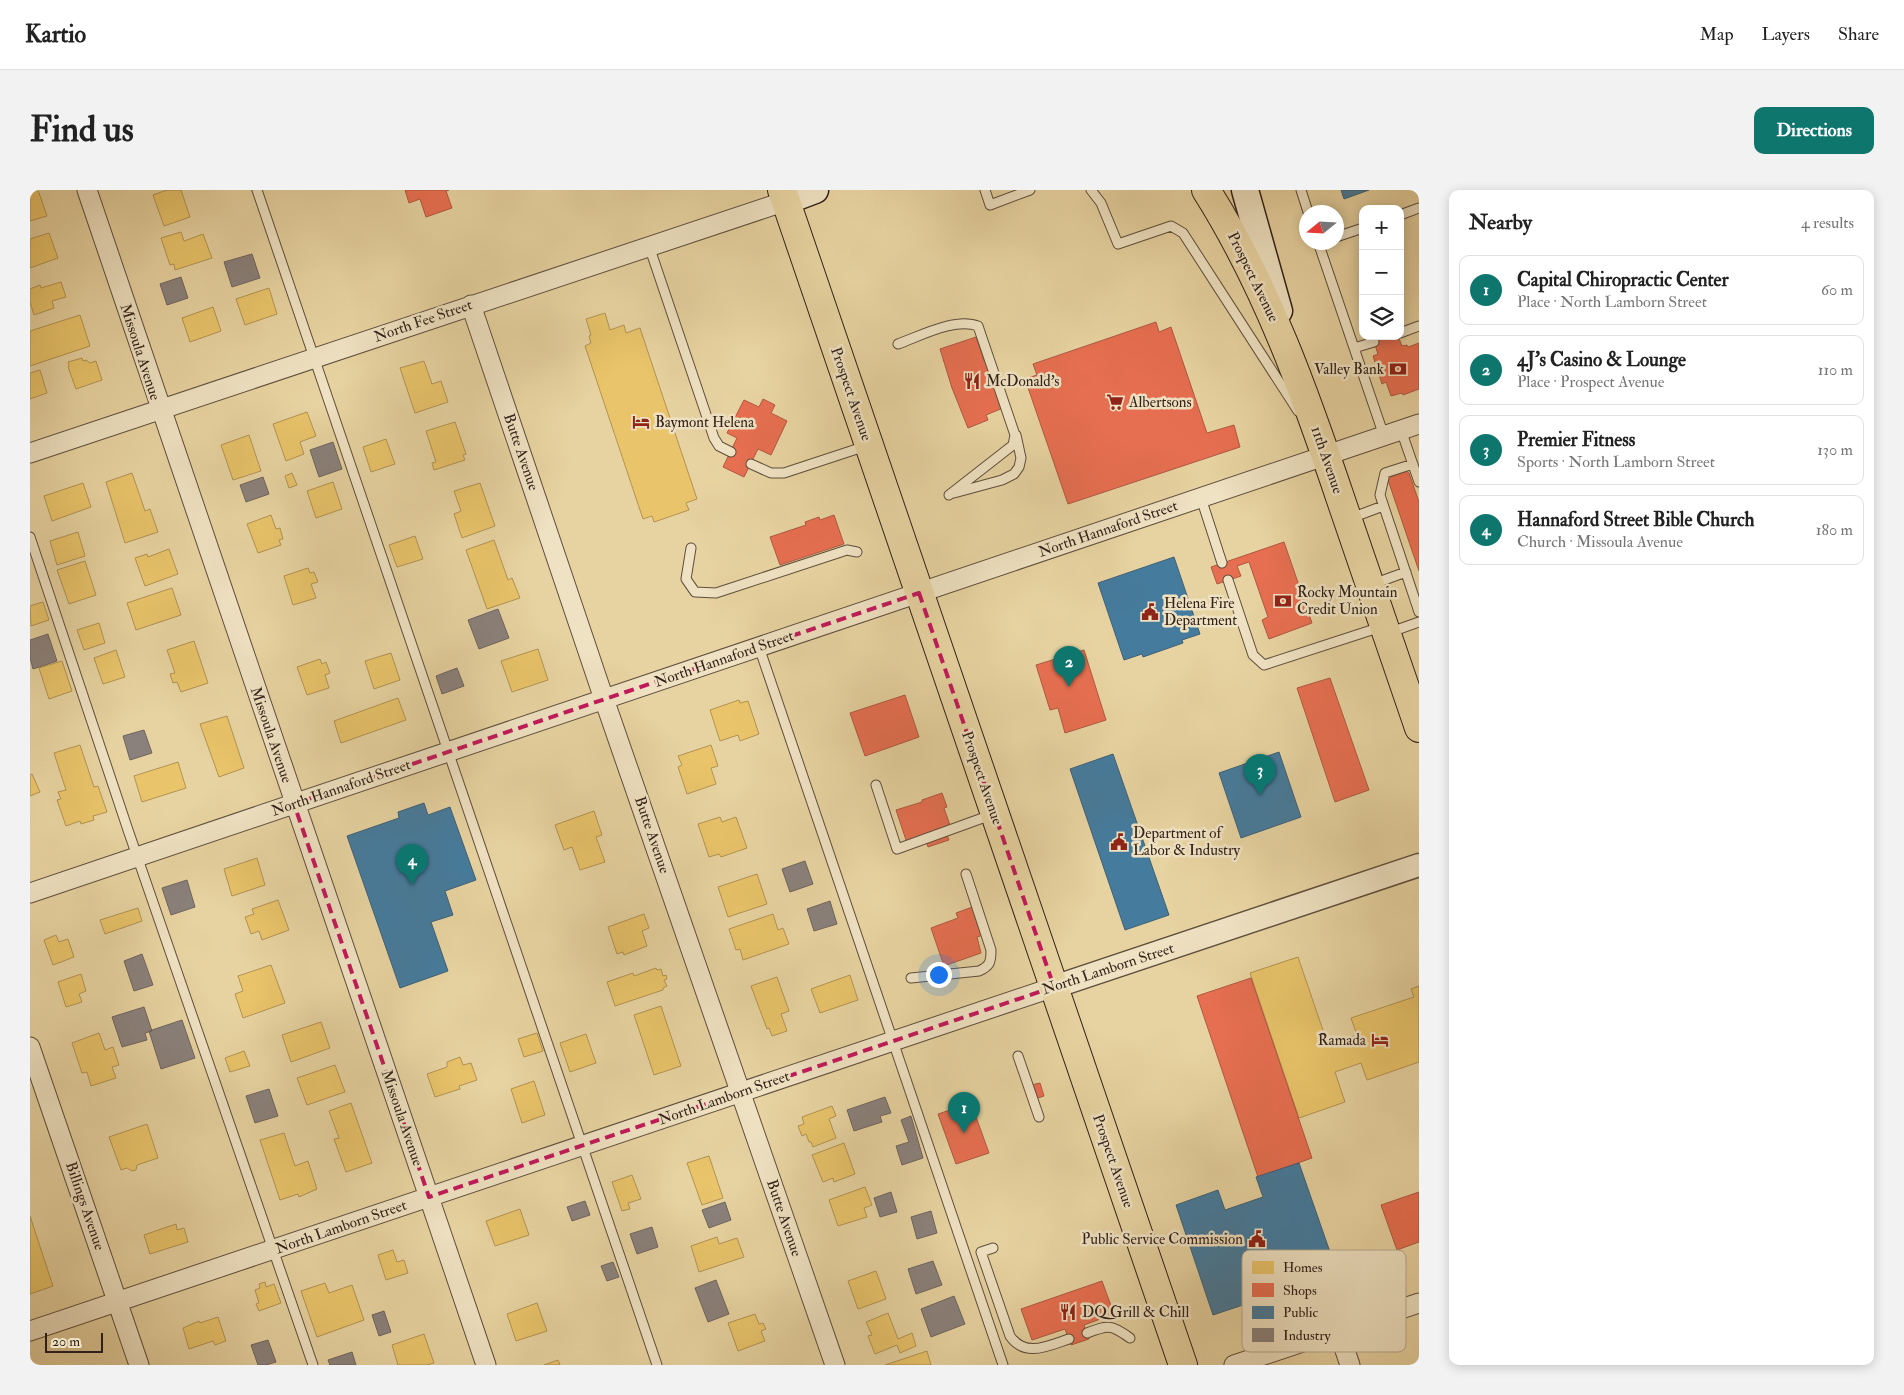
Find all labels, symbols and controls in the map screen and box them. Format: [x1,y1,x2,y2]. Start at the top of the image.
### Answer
text: Kartio [25,19,86,50]
text: Map [1700,23,1734,46]
text: Layers [1762,23,1810,46]
text: Share [1838,23,1879,46]
button: Directions [1754,107,1874,154]
text: Find us [30,108,134,152]
north arrow [1299,205,1344,250]
map controls [1359,205,1404,340]
button: + [1359,205,1404,250]
text: Nearby [1469,209,1532,236]
text: 4 results [1801,213,1854,233]
street label: Prospect Avenue [1222,229,1283,326]
button: − [1359,250,1404,295]
text: Capital Chiropractic Center [1517,268,1729,292]
text: 1 [1483,280,1489,300]
text: 60 m [1821,280,1853,300]
text: Place · North Lamborn Street [1517,292,1707,312]
street label: North Fee Street [371,295,475,347]
button: layers [1359,295,1404,340]
street label: Missoula Avenue [115,301,165,403]
street label: Prospect Avenue [825,345,876,444]
text: 4J's Casino & Lounge [1517,348,1686,372]
bank icon: Valley Bank [1388,359,1408,379]
place label: Valley Bank [1314,360,1384,379]
text: 2 [1482,360,1490,380]
text: 110 m [1818,360,1853,380]
restaurant icon: McDonald's [962,371,982,391]
place label: McDonald's [986,372,1059,391]
text: Place · Prospect Avenue [1517,372,1664,392]
supermarket icon: Albertsons [1105,392,1125,412]
place label: Albertsons [1128,393,1192,412]
street label: Butte Avenue [499,411,543,493]
hotel icon: Baymont Helena [631,412,651,432]
place label: Baymont Helena [655,413,755,432]
street label: 11th Avenue [1307,424,1347,496]
text: Premier Fitness [1517,428,1635,452]
text: 3 [1483,440,1489,460]
text: 130 m [1817,440,1853,460]
text: Sports · North Lamborn Street [1517,452,1715,472]
street label: North Hannaford Street [1036,496,1180,562]
text: Hannaford Street Bible Church [1517,508,1755,532]
text: 4 [1482,520,1490,540]
text: 180 m [1816,520,1853,540]
text: Church · Missoula Avenue [1517,532,1683,552]
place label: Rocky Mountain Credit Union [1297,583,1398,619]
bank icon: Rocky Mountain Credit Union [1273,591,1293,611]
place label: Helena Fire Department [1164,594,1237,631]
public building icon: Helena Fire Department [1140,602,1160,622]
street label: North Hannaford Street [652,626,796,692]
pin: 2 [1053,646,1085,687]
street label: Missoula Avenue [246,684,296,786]
street label: Prospect Avenue [956,729,1007,828]
pin: 3 [1244,754,1276,795]
street label: North Hannaford Street [269,755,413,821]
street label: Butte Avenue [630,794,674,876]
place label: Department of Labor & Industry [1133,824,1241,860]
public building icon: Department of Labor & Industry [1109,832,1129,852]
pin: 4 [396,844,428,885]
street label: North Lamborn Street [1040,939,1176,999]
your location [926,962,952,988]
hotel icon: Ramada [1370,1030,1390,1050]
place label: Ramada [1318,1031,1367,1050]
street label: Missoula Avenue [377,1067,427,1169]
street label: North Lamborn Street [656,1067,792,1129]
pin: 1 [948,1092,980,1133]
street label: Prospect Avenue [1087,1112,1138,1211]
street label: Billings Avenue [61,1159,109,1253]
street label: Butte Avenue [762,1177,806,1259]
street label: North Lamborn Street [273,1196,409,1258]
public building icon: Public Service Commission [1247,1229,1267,1249]
place label: Public Service Commission [1081,1230,1243,1249]
legend [1242,1250,1406,1352]
text: Homes [1283,1259,1323,1276]
text: Shops [1283,1282,1317,1300]
restaurant icon: DQ Grill & Chill [1058,1302,1078,1322]
place label: DQ Grill & Chill [1082,1303,1189,1322]
text: Public [1283,1304,1318,1321]
text: Industry [1283,1327,1332,1345]
scale bar [45,1330,102,1353]
text: 20 m [52,1333,80,1350]

